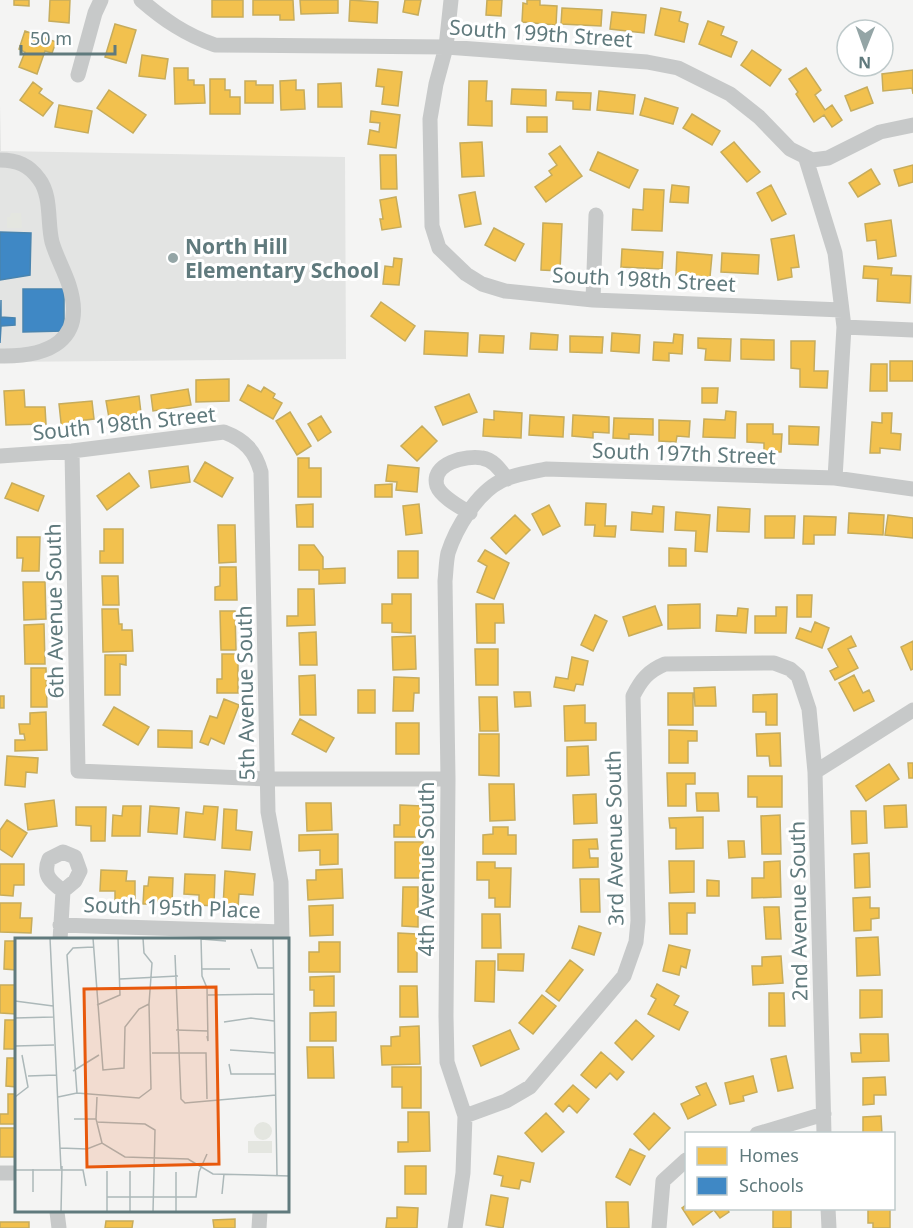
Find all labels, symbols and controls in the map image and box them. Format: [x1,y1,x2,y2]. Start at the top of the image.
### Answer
street label: South 199th Street [448,13,634,53]
scale bar [21,18,116,56]
north arrow [835,18,895,78]
text: 50 m [30,26,72,50]
text: N [858,52,871,74]
place label: North Hill Elementary School [185,232,379,284]
marker: North Hill Elementary School [166,251,180,265]
street label: South 198th Street [551,260,737,298]
street label: South 198th Street [31,399,217,447]
street label: South 197th Street [592,436,777,470]
street label: 6th Avenue South [38,523,70,699]
street label: 5th Avenue South [229,605,261,781]
street label: 3rd Avenue South [598,750,630,926]
street label: 4th Avenue South [412,782,440,957]
street label: 2nd Avenue South [782,821,814,1001]
street label: South 195th Place [83,890,261,924]
inset map [15,938,290,1213]
legend [685,1132,895,1210]
text: Homes [739,1143,799,1167]
text: Schools [739,1173,804,1197]

